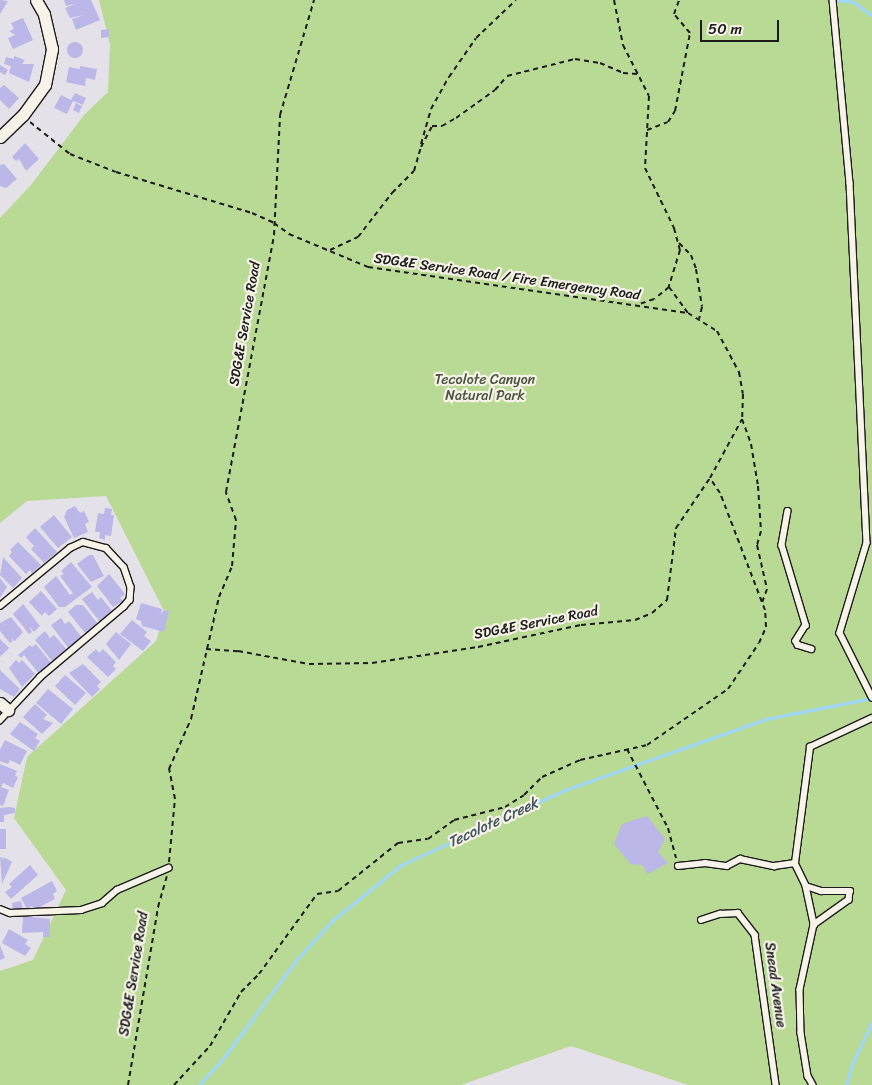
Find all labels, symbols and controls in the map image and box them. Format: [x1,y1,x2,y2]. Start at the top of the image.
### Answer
scale bar [702,10,781,42]
text: 50 m [708,16,742,42]
street label: SDG&E Service Road / Fire Emergency Road [373,250,641,304]
street label: SDG&E Service Road [226,261,264,387]
park label: Tecolote Canyon Natural Park [435,372,535,404]
street label: SDG&E Service Road [473,603,599,643]
water label: Tecolote Creek [445,794,541,852]
street label: SDG&E Service Road [116,911,152,1037]
street label: Snead Avenue [761,941,789,1029]

